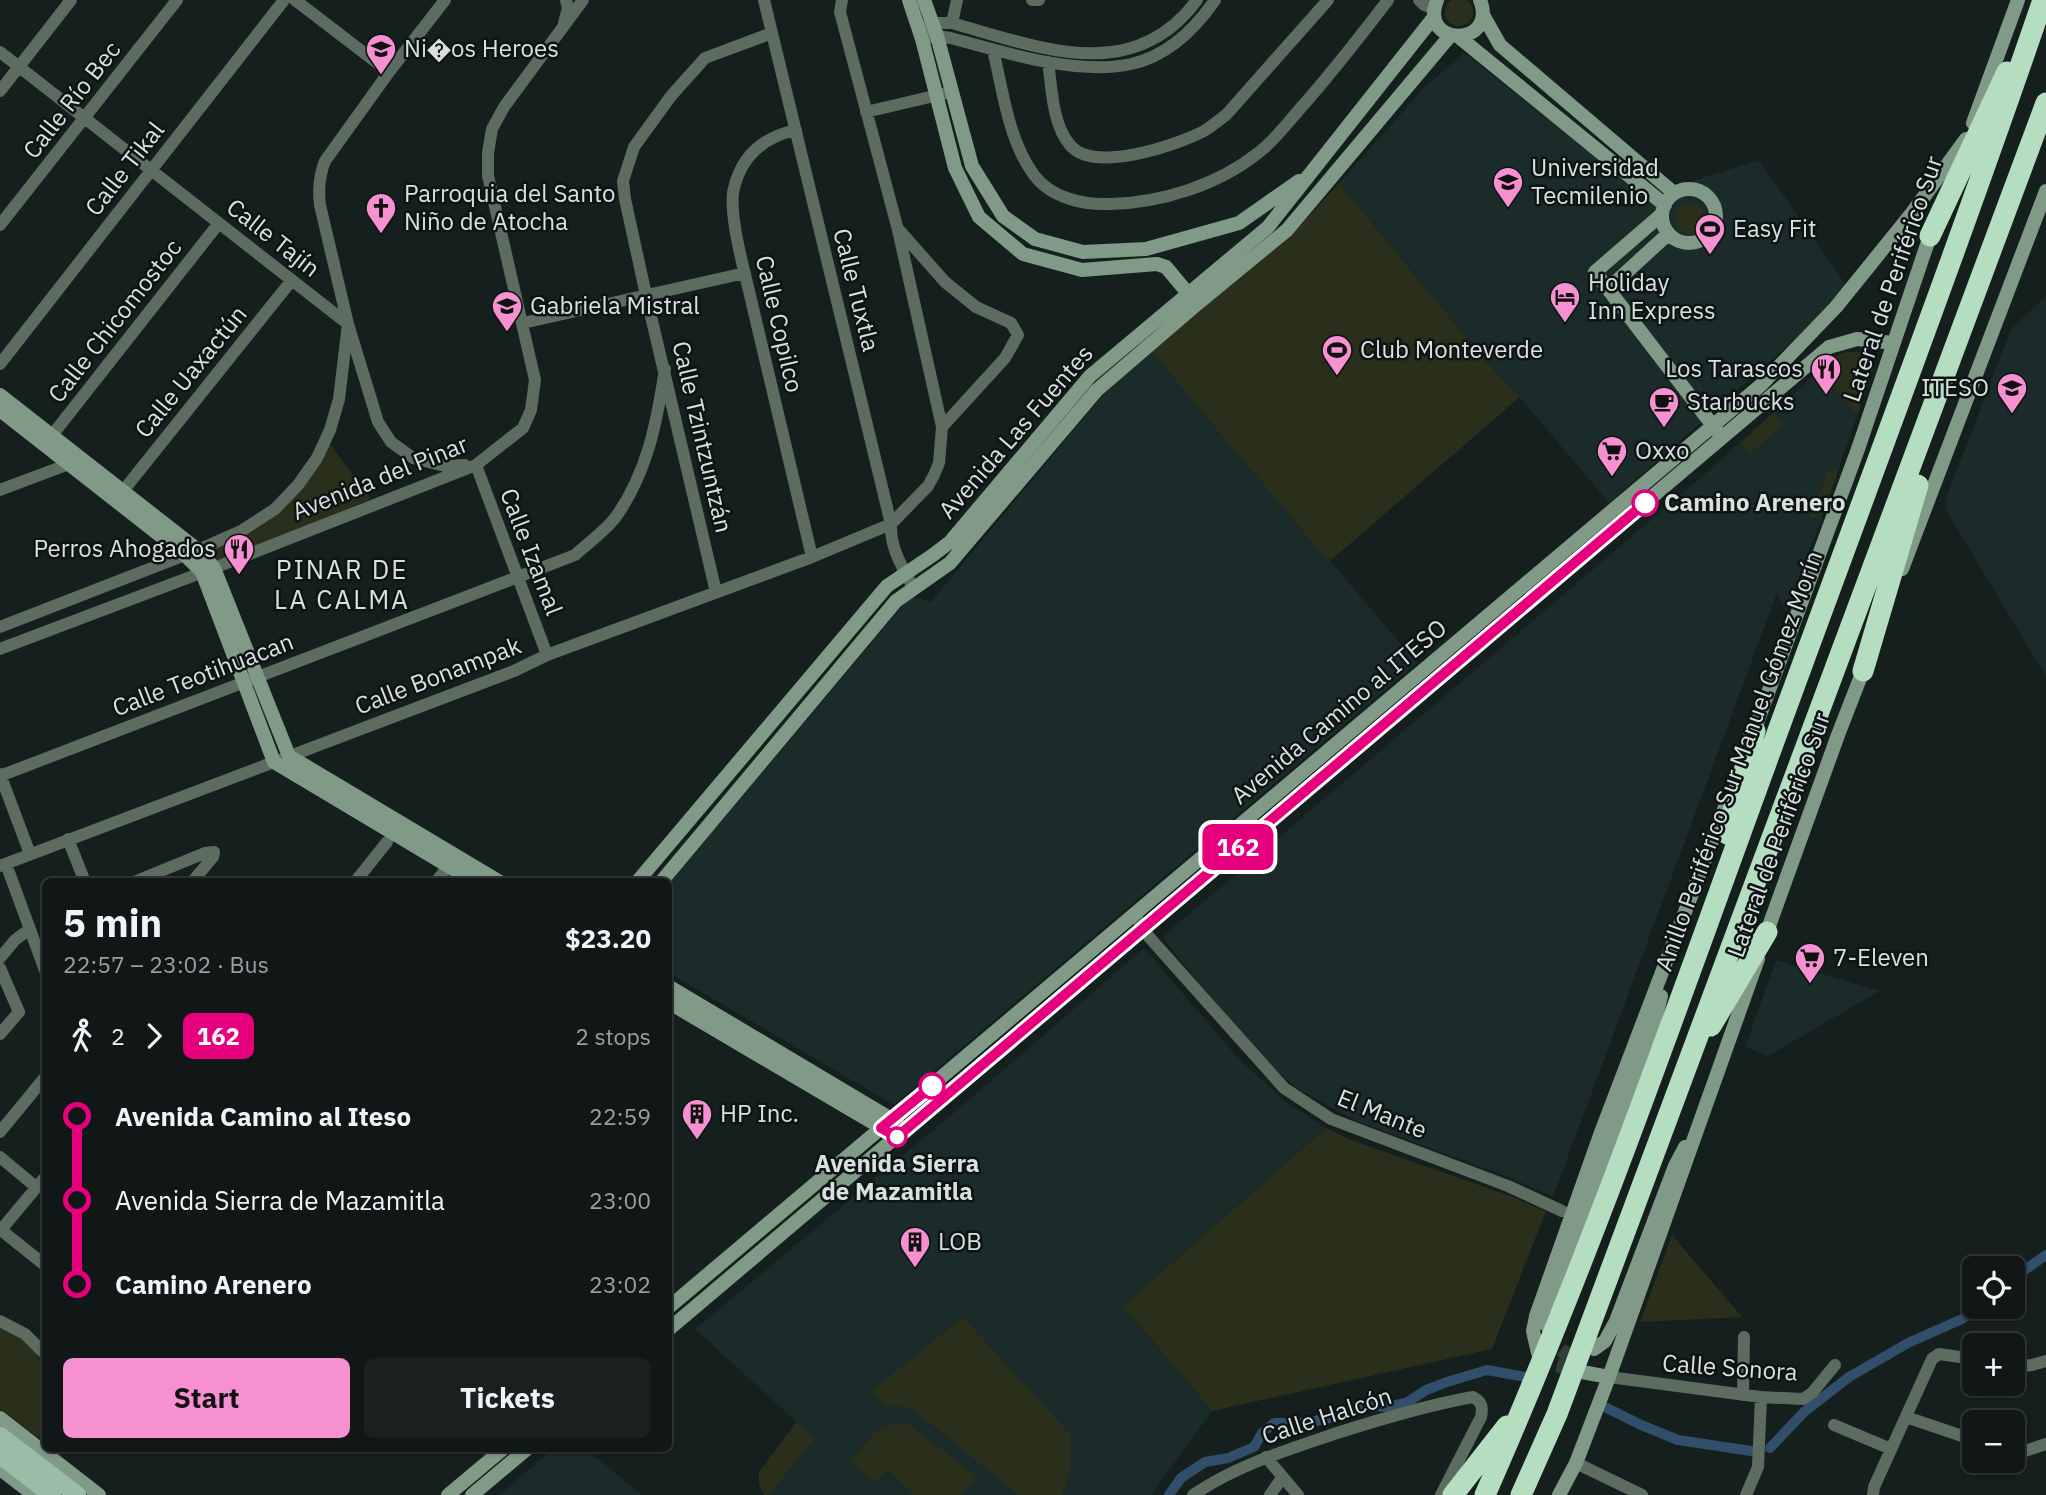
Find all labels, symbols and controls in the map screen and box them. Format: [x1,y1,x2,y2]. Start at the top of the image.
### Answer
school or university icon: Ni�os Heroes [364,32,398,76]
place label: Ni�os Heroes [404,32,559,64]
street label: Calle Río Bec [15,34,127,165]
street label: Calle Tikal [77,115,171,222]
place label: Universidad Tecmilenio [1531,151,1659,211]
street label: Lateral de Periférico Sur [1835,151,1949,406]
school or university icon: Universidad Tecmilenio [1491,165,1525,209]
place label: Parroquia del Santo Niño de Atocha [404,177,616,237]
street label: Calle Tajín [220,191,327,284]
church icon: Parroquia del Santo Niño de Atocha [364,191,398,235]
sports icon: Easy Fit [1693,212,1727,256]
place label: Easy Fit [1733,212,1817,244]
street label: Calle Tuxtla [826,225,888,355]
street label: Calle Chicomostoc [40,232,188,409]
street label: Calle Copilco [749,252,811,395]
place label: Holiday Inn Express [1588,266,1716,326]
hotel icon: Holiday Inn Express [1548,280,1582,324]
school or university icon: Gabriela Mistral [490,289,524,333]
place label: Gabriela Mistral [530,289,700,321]
street label: Calle Uaxactún [127,299,253,444]
sports icon: Club Monteverde [1320,333,1354,377]
place label: Club Monteverde [1360,333,1543,365]
street label: Calle Tzintzuntzán [665,338,741,536]
street label: Avenida Las Fuentes [931,338,1100,525]
place label: Los Tarascos [1665,352,1803,384]
restaurant icon: Los Tarascos [1809,352,1843,396]
place label: ITESO [1921,371,1989,403]
school or university icon: ITESO [1995,371,2029,415]
cafe icon: Starbucks [1647,385,1681,429]
place label: Starbucks [1687,385,1795,417]
street label: Avenida del Pinar [287,427,472,527]
supermarket icon: Oxxo [1595,434,1629,478]
place label: Oxxo [1635,434,1689,466]
street label: Calle Izamal [493,484,571,620]
place label: Camino Arenero [1664,486,1846,518]
marker: Camino Arenero [1632,490,1658,516]
place label: Perros Ahogados [34,532,216,564]
restaurant icon: Perros Ahogados [222,532,256,576]
street label: Anillo Periférico Sur Manuel Gómez Morín [1647,546,1829,975]
district label: PINAR DE LA CALMA [274,552,410,616]
street label: Avenida Camino al ITESO [1224,611,1453,811]
street label: Calle Teotihuacan [108,625,298,723]
street label: Calle Bonampak [350,629,526,721]
street label: Lateral de Periférico Sur [1719,708,1837,961]
line badge: 162 [1198,824,1278,870]
text: 162 [1216,831,1260,863]
text: 5 min [63,898,162,947]
text: $23.20 [565,921,651,955]
supermarket icon: 7-Eleven [1793,941,1827,985]
place label: 7-Eleven [1833,941,1929,973]
text: 22:57 – 23:02 · Bus [63,949,269,979]
icon: walk [63,1017,101,1055]
icon: forward [135,1017,173,1055]
text: 162 [197,1020,240,1052]
text: 2 [111,1021,125,1051]
text: 2 stops [575,1021,651,1051]
unlabelled marker [919,1073,945,1099]
street label: El Mante [1333,1081,1432,1145]
building icon: HP Inc. [680,1097,714,1141]
place label: HP Inc. [720,1097,799,1129]
text: Avenida Camino al Iteso [115,1099,411,1133]
text: 22:59 [589,1101,651,1131]
marker: Avenida Sierra de Mazamitla [887,1127,907,1147]
place label: Avenida Sierra de Mazamitla [814,1147,980,1207]
text: Avenida Sierra de Mazamitla [115,1183,445,1217]
text: 23:00 [589,1185,651,1215]
building icon: LOB [898,1225,932,1269]
place label: LOB [938,1225,982,1257]
map controls [1962,1256,2025,1473]
button: locate [1962,1256,2025,1319]
text: Camino Arenero [115,1267,312,1301]
text: 23:02 [589,1269,651,1299]
button: + [1962,1333,2025,1396]
street label: Calle Sonora [1661,1346,1799,1388]
button: Start [63,1358,350,1438]
button: Tickets [364,1358,651,1438]
street label: Calle Halcón [1258,1379,1396,1451]
button: − [1962,1410,2025,1473]

